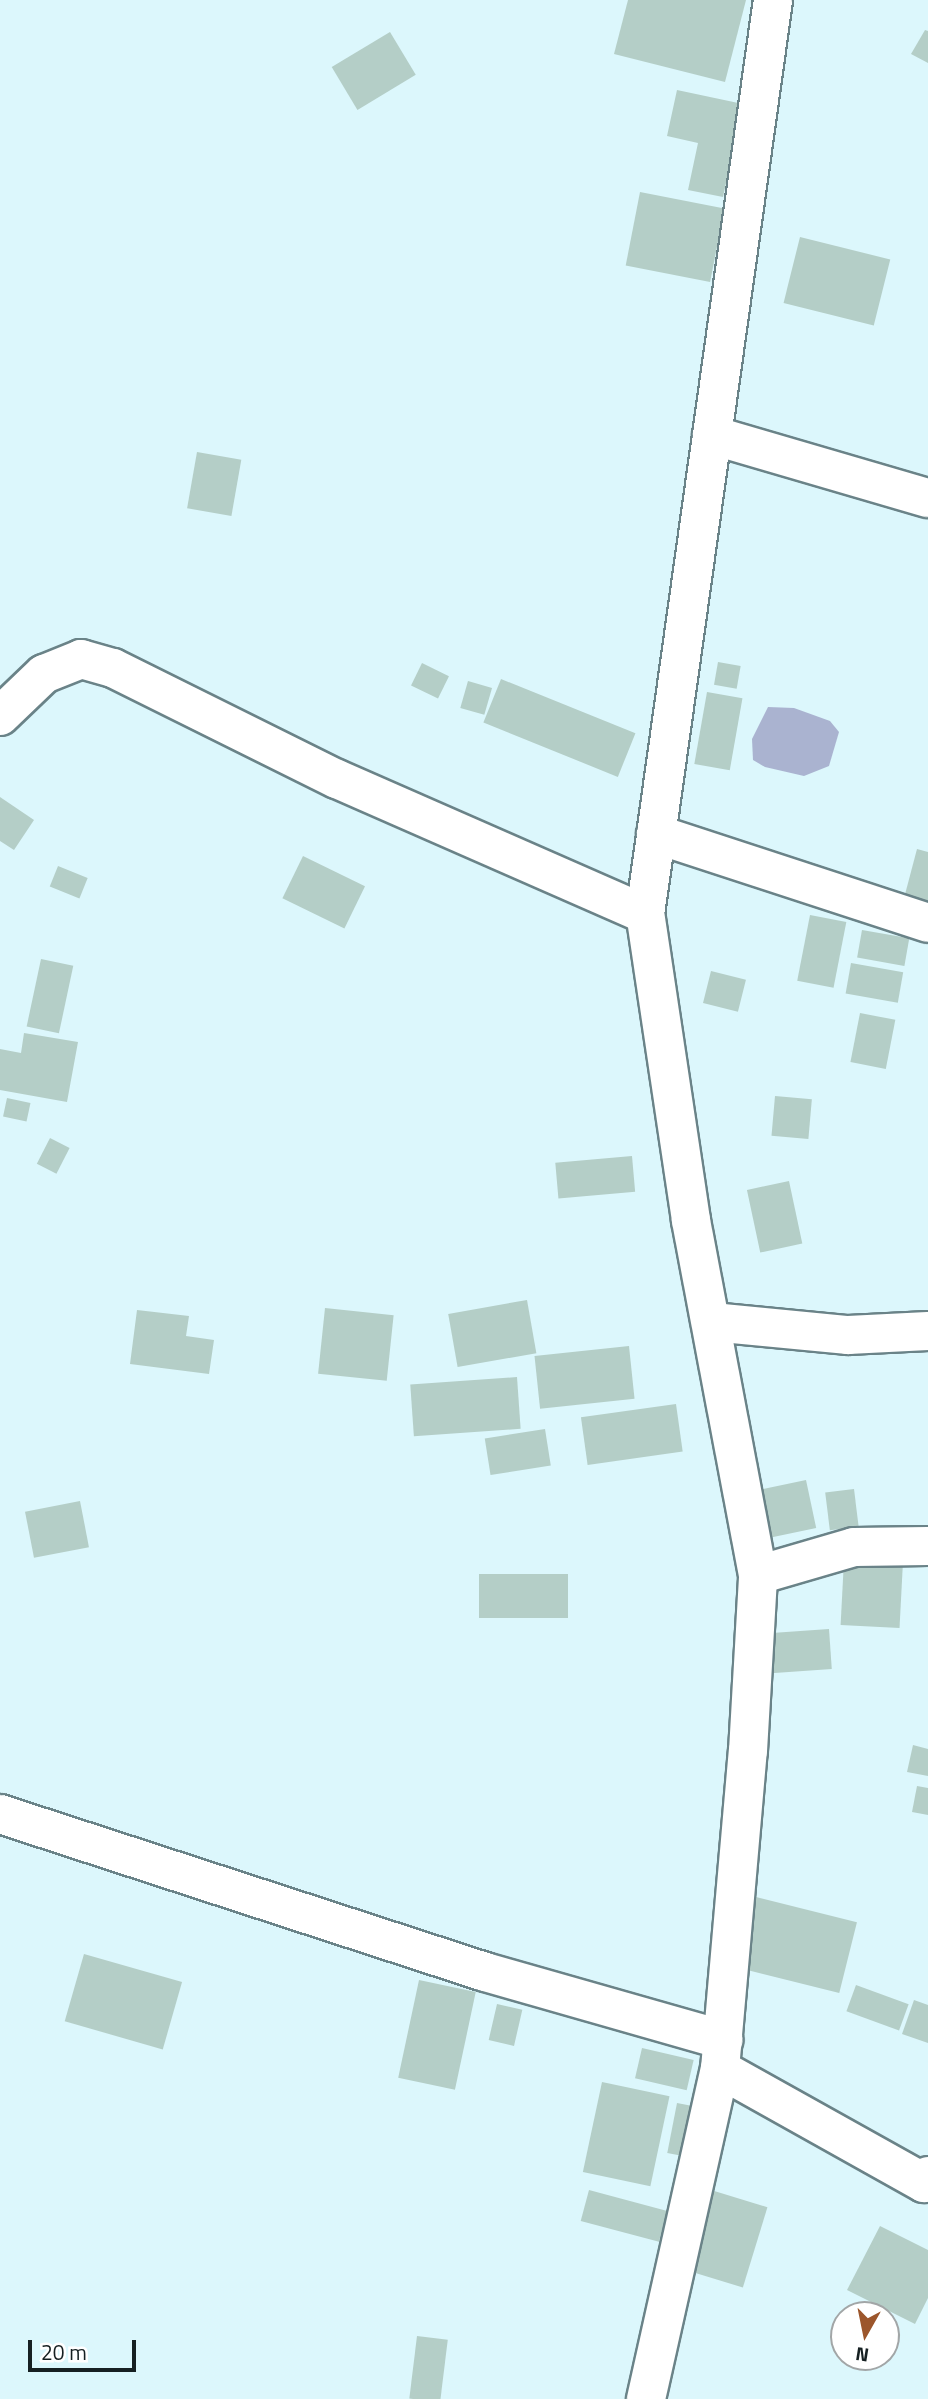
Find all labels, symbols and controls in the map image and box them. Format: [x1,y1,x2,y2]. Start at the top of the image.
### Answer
north arrow [830,2301,900,2371]
scale bar [32,2326,140,2370]
text: 20 m [41,2336,87,2368]
text: N [853,2340,871,2371]

